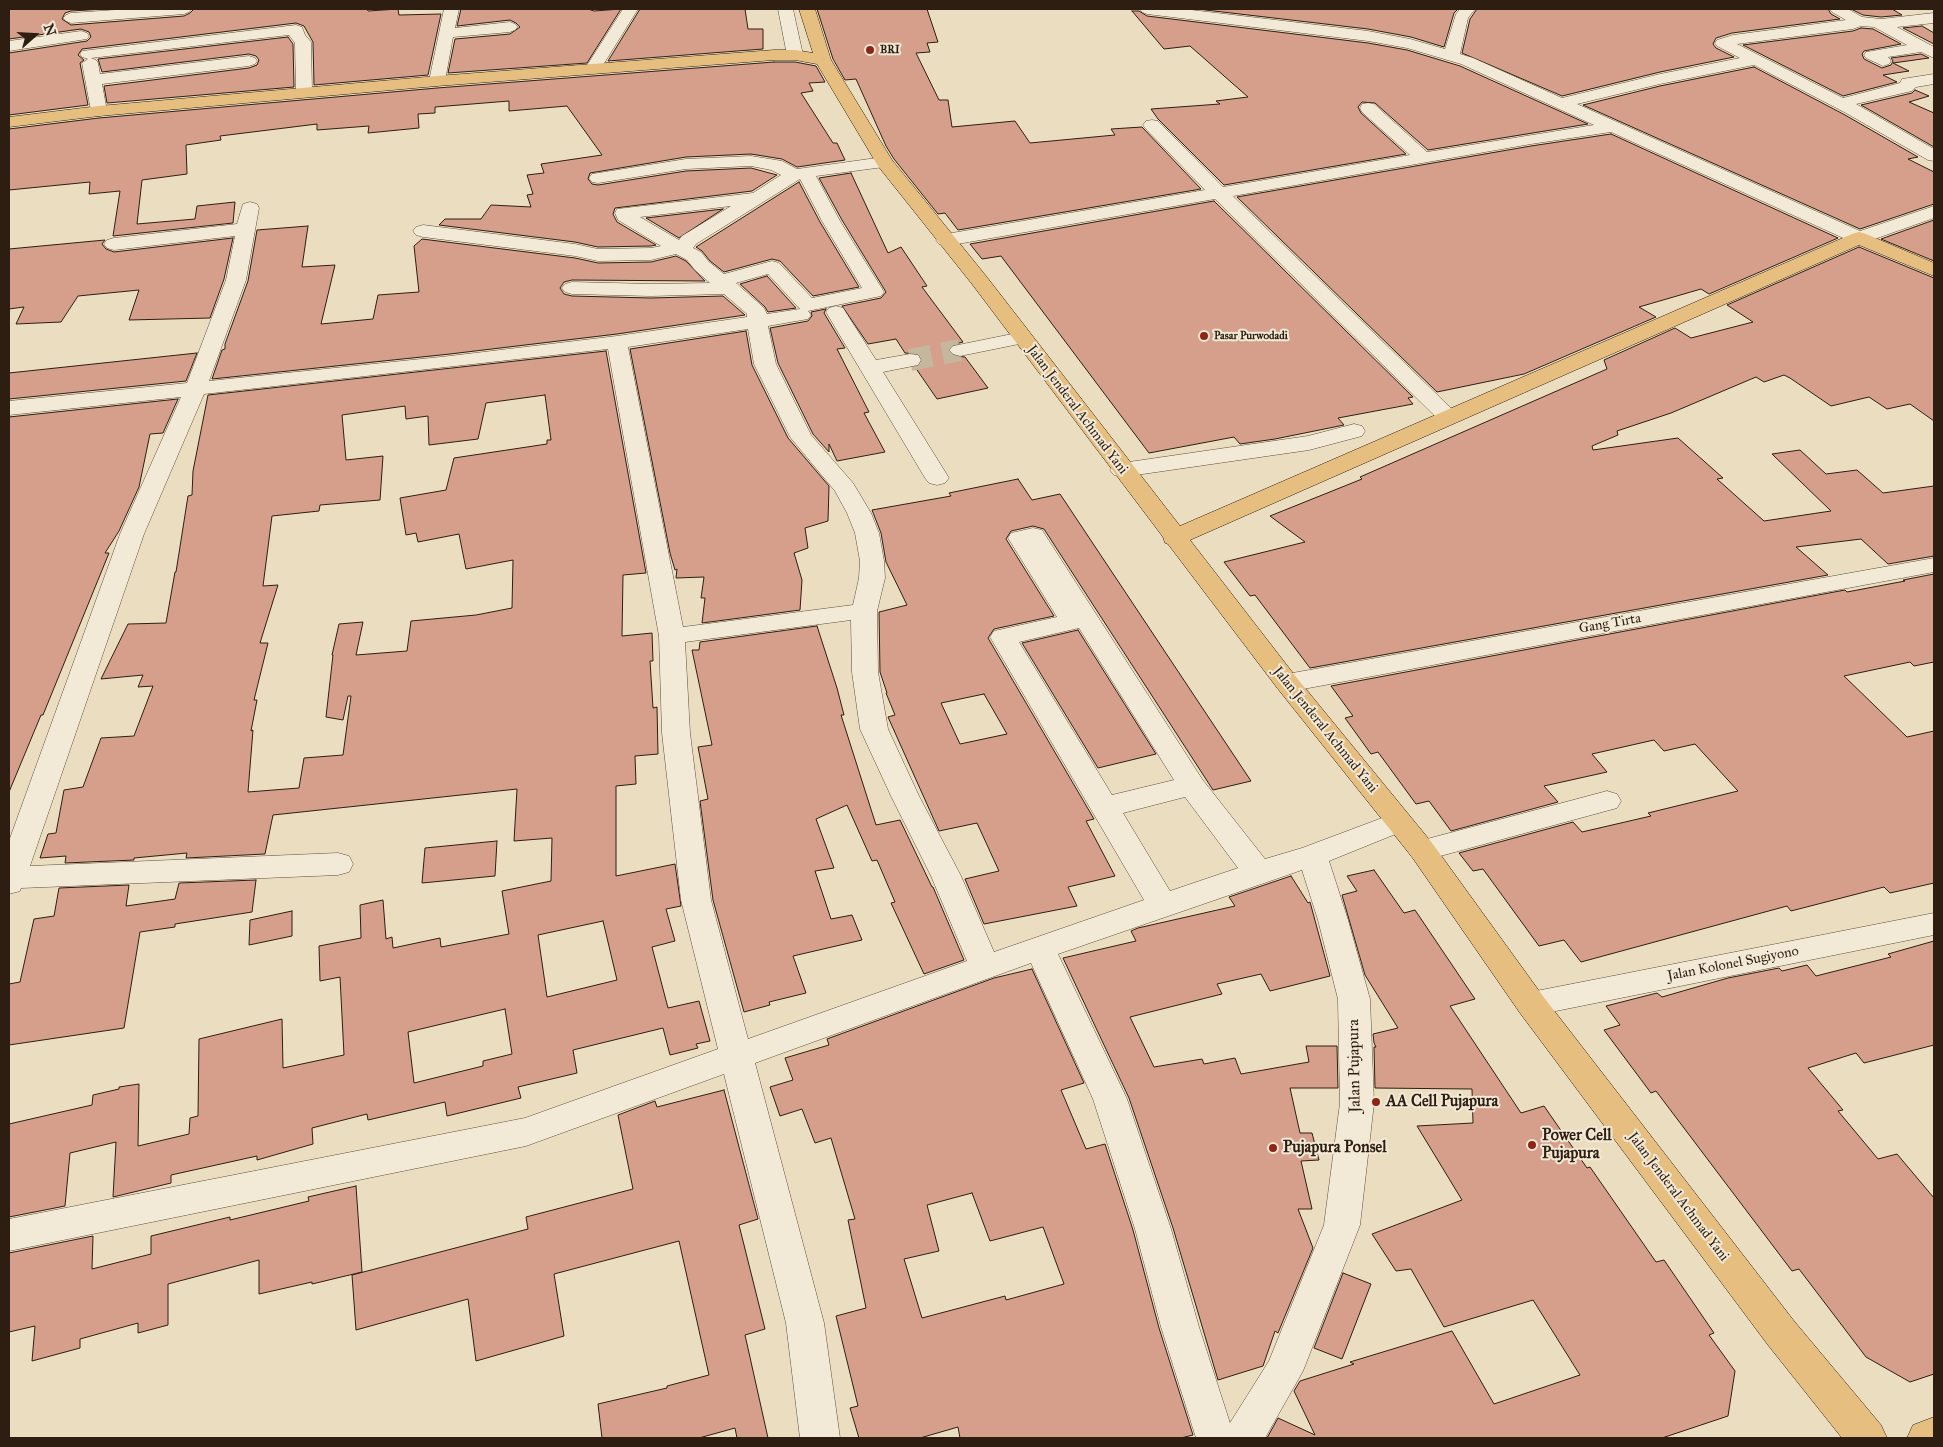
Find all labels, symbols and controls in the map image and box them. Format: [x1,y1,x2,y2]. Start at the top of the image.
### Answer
north arrow [10,10,60,60]
text: N [40,22,60,38]
place label: BRI [880,43,900,57]
marker: BRI [864,44,876,56]
place label: Pasar Purwodadi [1214,329,1288,343]
marker: Pasar Purwodadi [1198,330,1210,342]
street label: Jalan Jenderal Achmad Yani [1023,342,1131,478]
street label: Gang Tirta [1578,610,1642,638]
street label: Jalan Jenderal Achmad Yani [1269,664,1381,796]
street label: Jalan Kolonel Sugiyono [1666,943,1800,985]
street label: Jalan Pujapura [1345,1019,1365,1113]
place label: AA Cell Pujapura [1386,1092,1498,1112]
marker: AA Cell Pujapura [1370,1096,1382,1108]
place label: Power Cell Pujapura [1542,1126,1612,1164]
street label: Jalan Jenderal Achmad Yani [1624,1129,1732,1265]
place label: Pujapura Ponsel [1283,1138,1387,1158]
marker: Power Cell Pujapura [1526,1139,1538,1151]
marker: Pujapura Ponsel [1267,1142,1279,1154]

